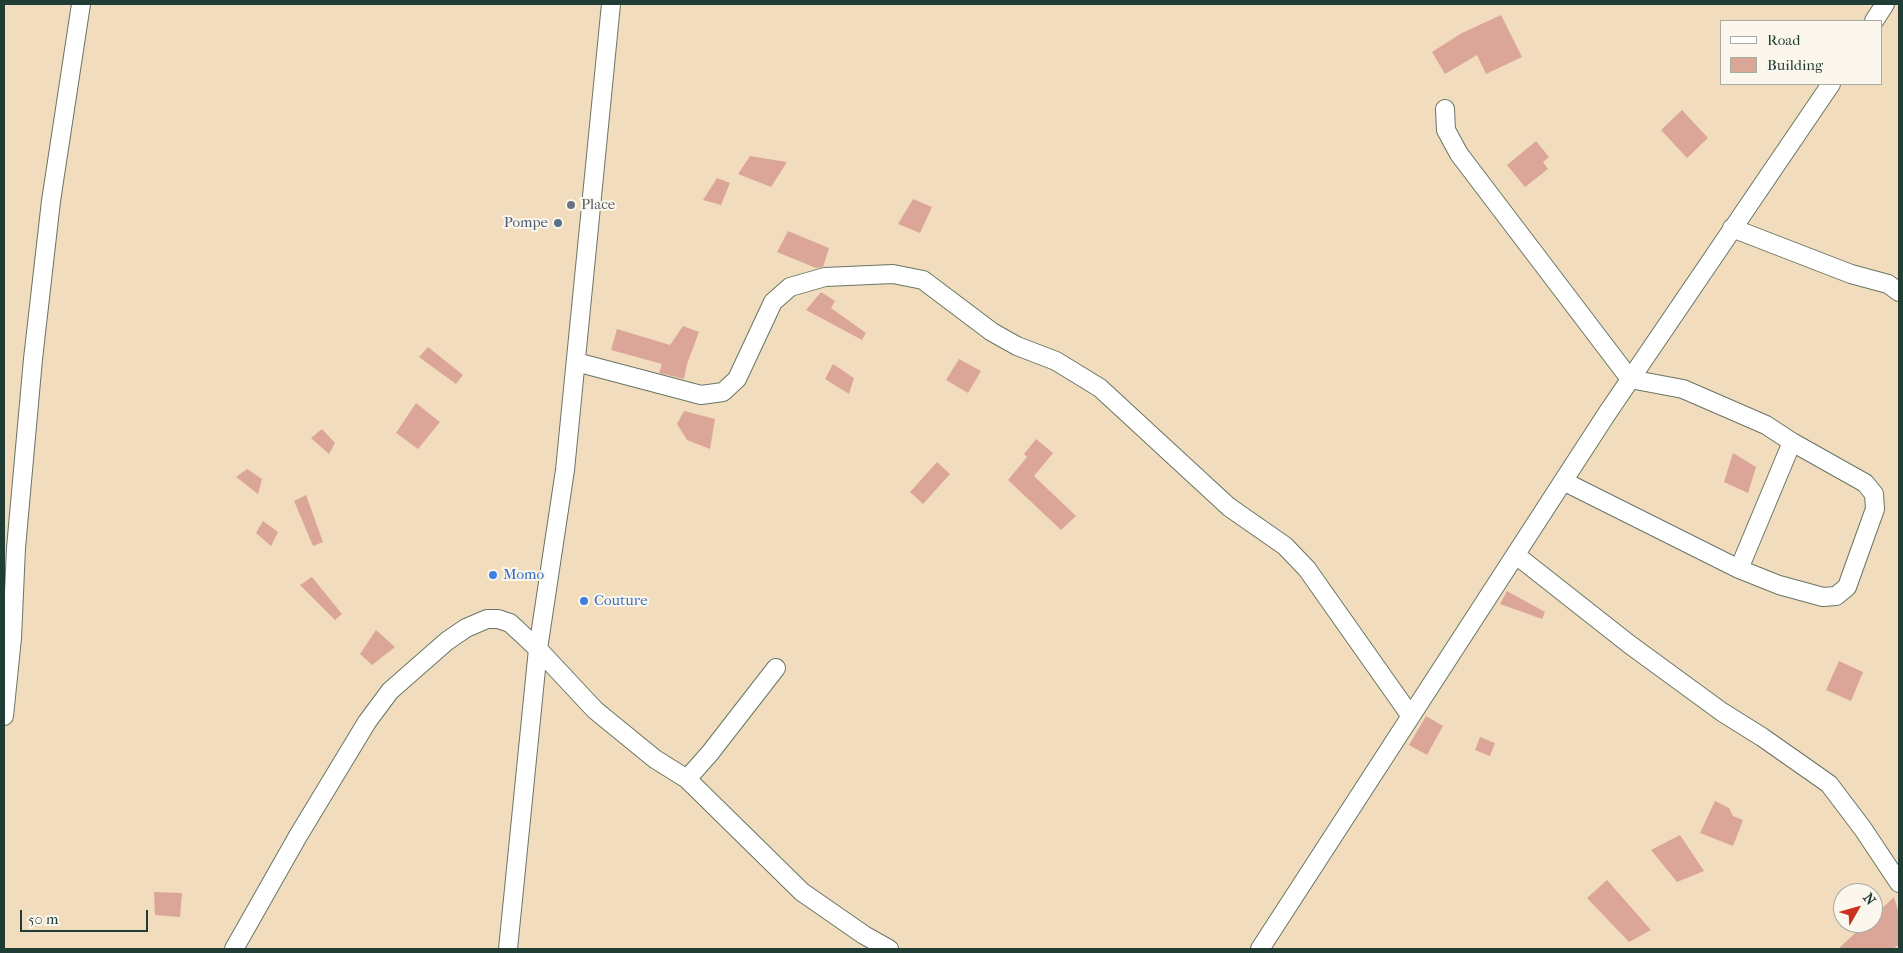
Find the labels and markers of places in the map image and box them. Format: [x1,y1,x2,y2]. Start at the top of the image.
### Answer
place label: Place [581,196,615,214]
marker: Place [565,199,577,211]
place label: Pompe [504,214,548,232]
marker: Pompe [552,217,564,229]
place label: Momo [503,566,544,584]
marker: Momo [487,569,499,581]
place label: Couture [594,592,648,610]
marker: Couture [578,595,590,607]

